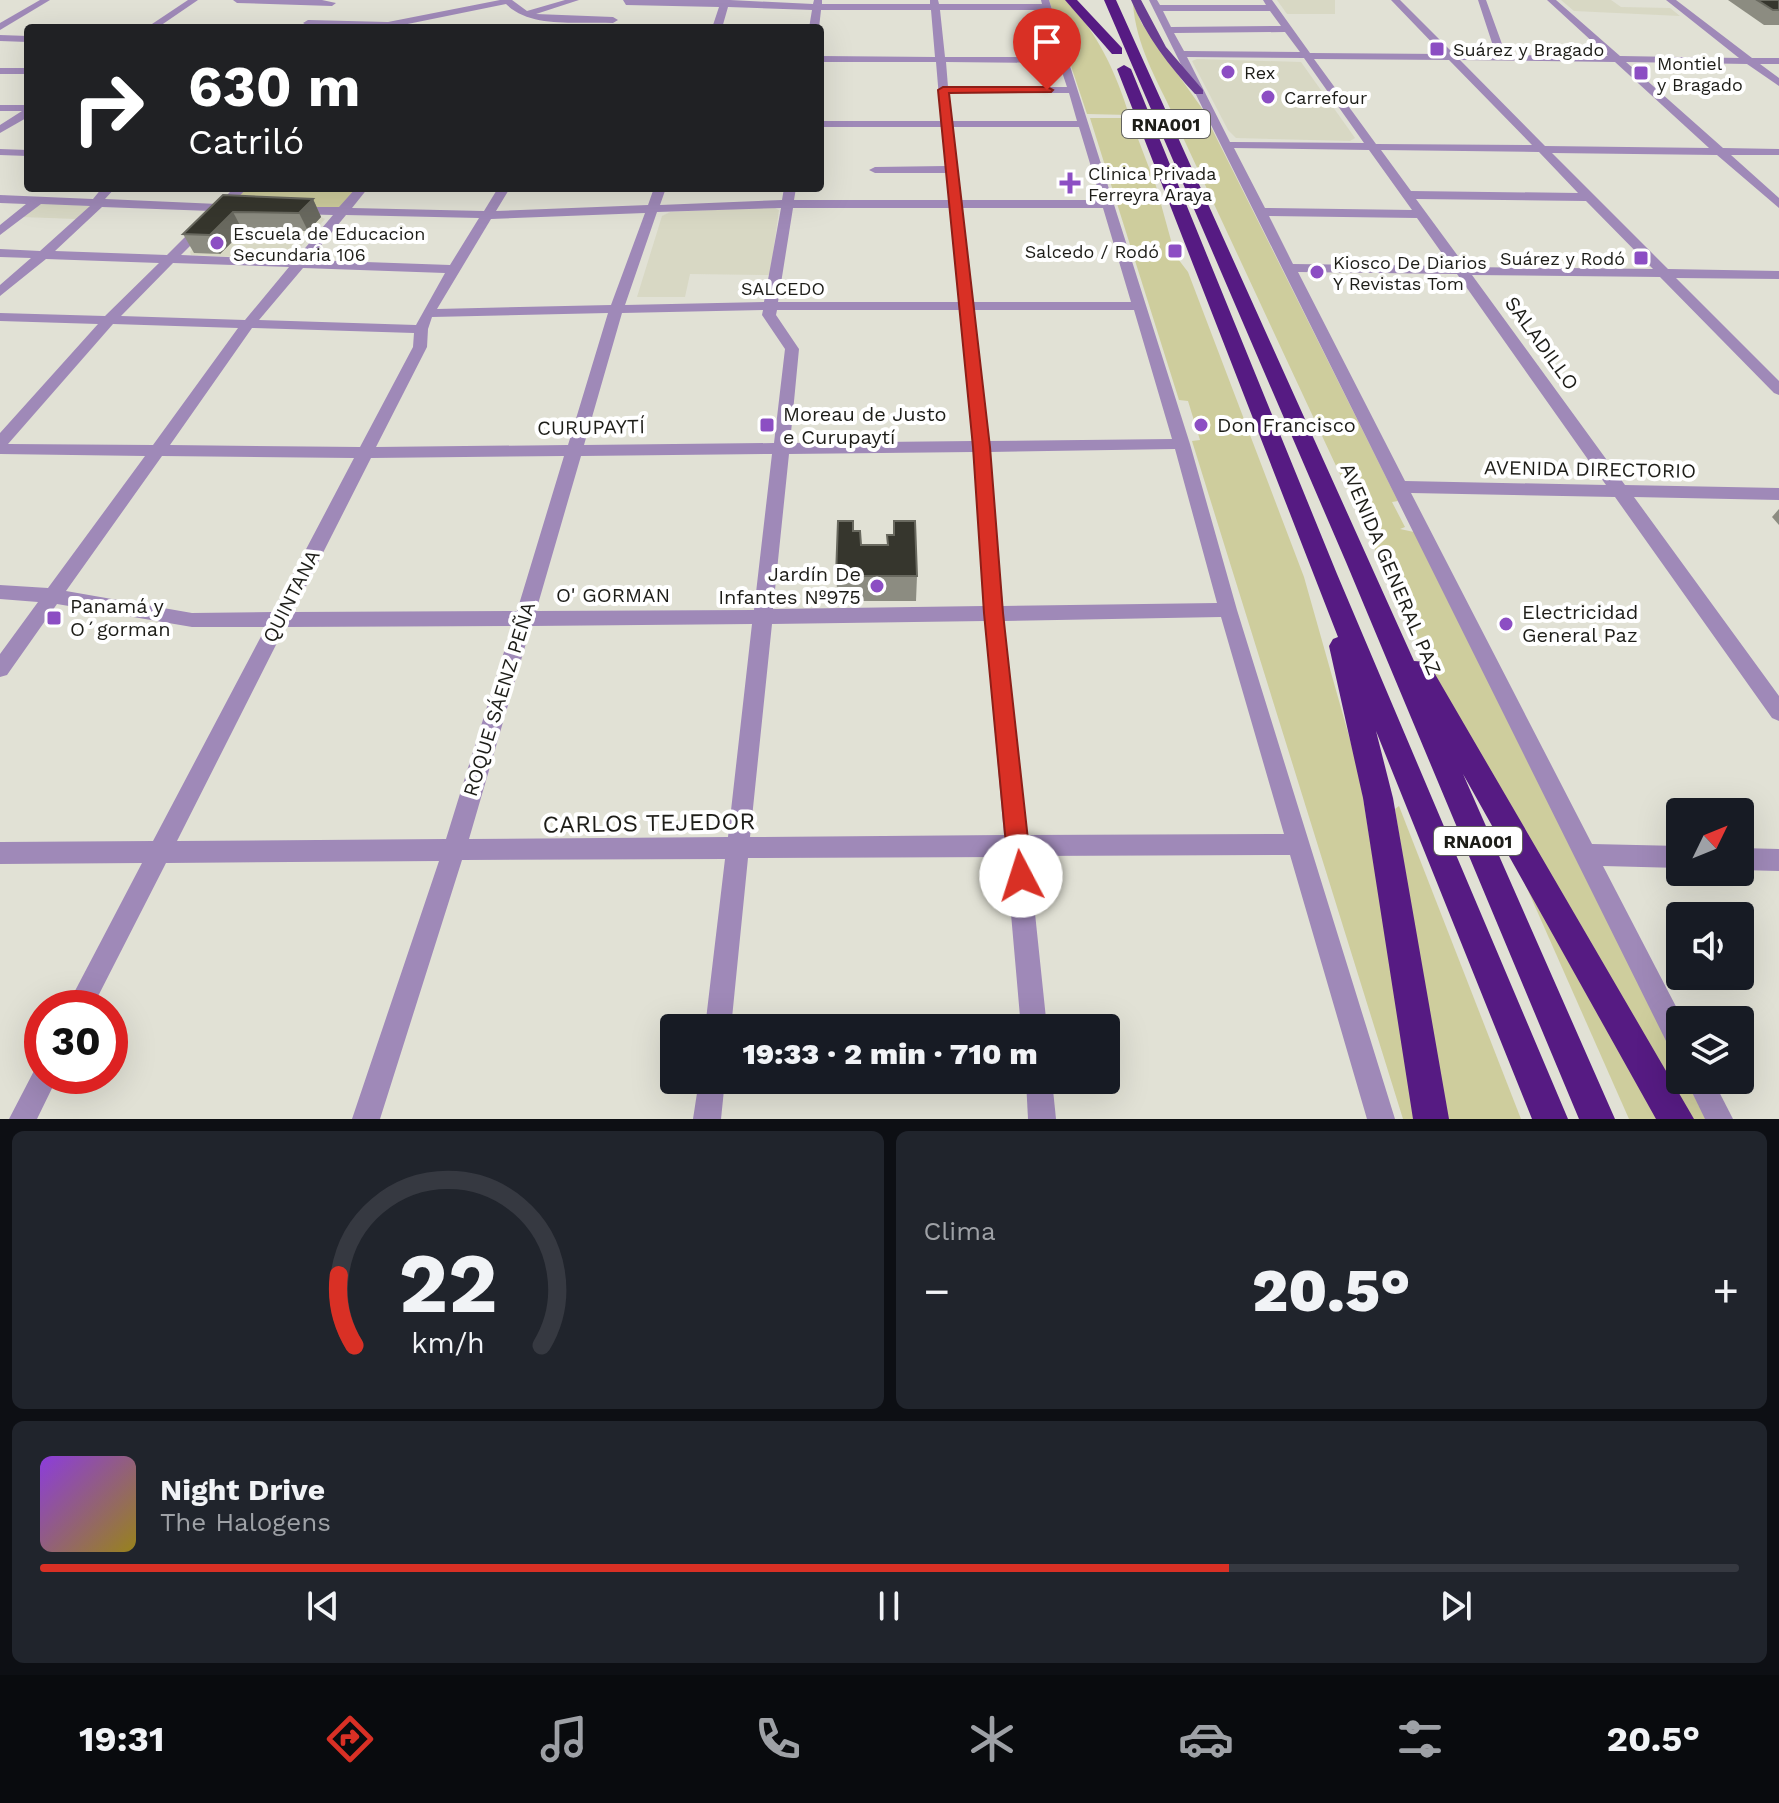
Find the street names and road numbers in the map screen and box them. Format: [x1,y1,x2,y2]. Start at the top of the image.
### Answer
road number: RNA001 [1122,110,1210,138]
street label: SALCEDO [741,278,825,299]
street label: SALADILLO [1500,292,1584,394]
street label: CURUPAYTÍ [537,414,645,440]
street label: AVENIDA DIRECTORIO [1484,455,1696,483]
street label: AVENIDA GENERAL PAZ [1335,459,1447,679]
street label: QUINTANA [257,546,325,646]
street label: O' GORMAN [556,583,670,607]
street label: ROQUE SÁENZ PEÑA [458,599,540,799]
street label: CARLOS TEJEDOR [542,807,756,839]
road number: RNA001 [1434,827,1522,855]

